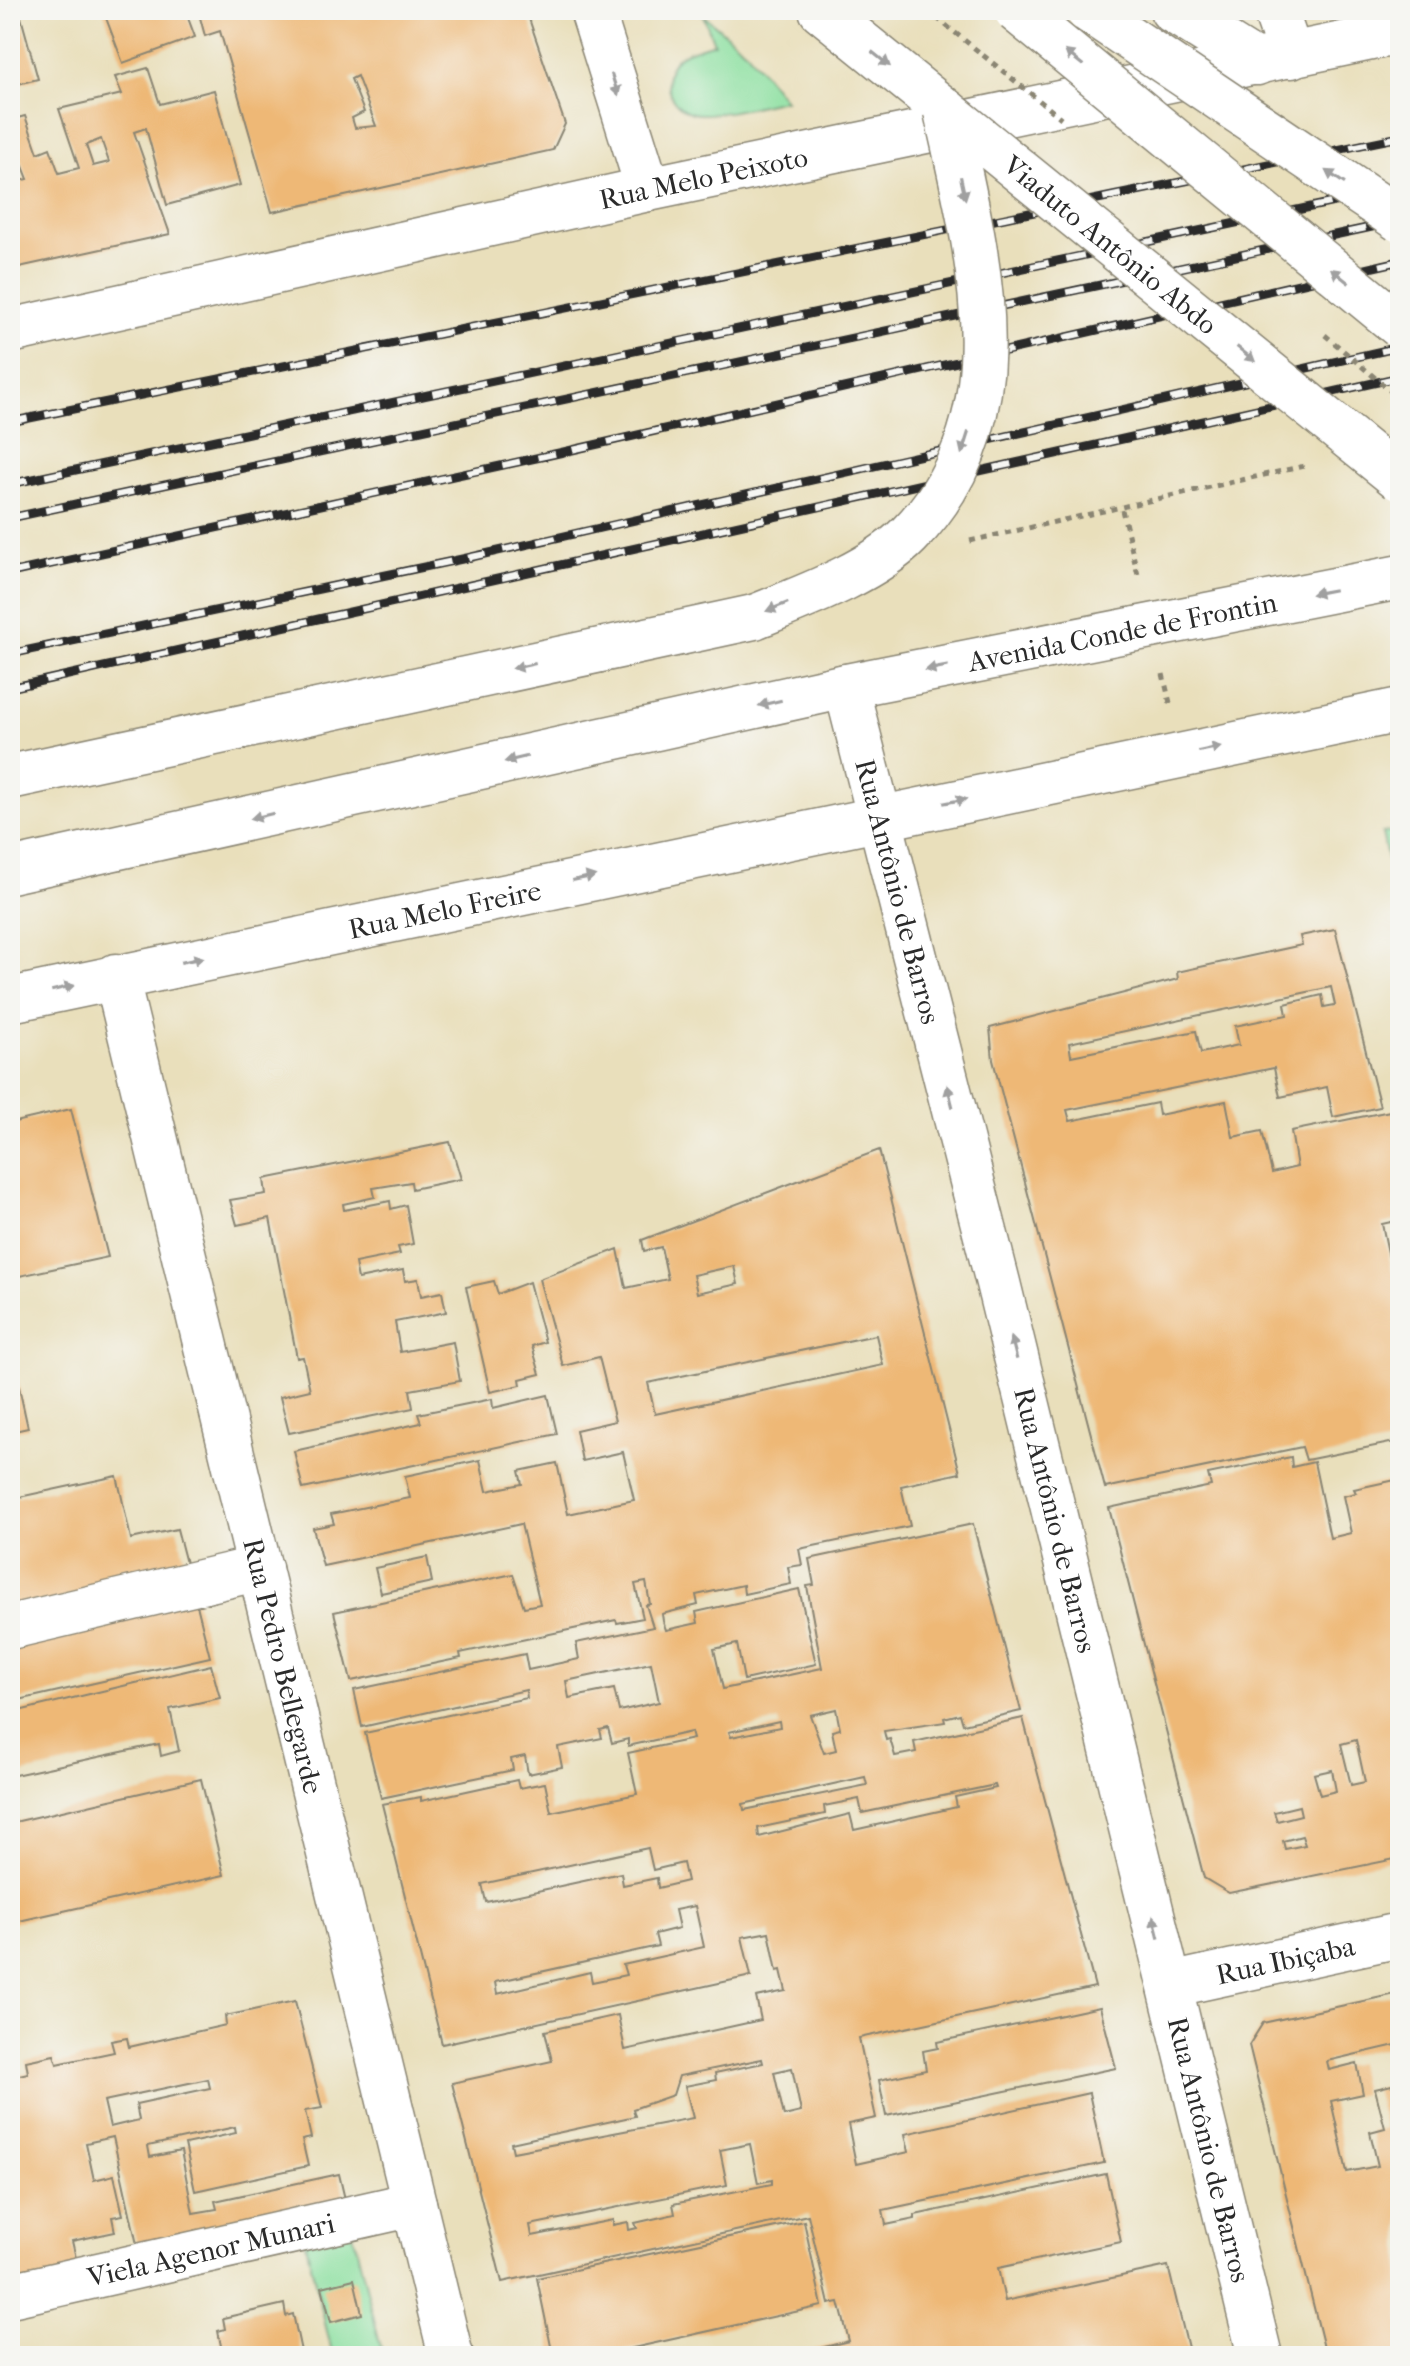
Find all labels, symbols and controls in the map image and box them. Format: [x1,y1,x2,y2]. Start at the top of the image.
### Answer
one-way arrow [1064,50,1084,67]
one-way arrow [871,51,892,68]
one-way arrow [609,73,622,97]
street label: Rua Melo Peixoto [596,140,811,216]
street label: Viaduto Antônio Abdo [996,148,1224,341]
one-way arrow [1325,170,1346,185]
one-way arrow [957,175,970,200]
one-way arrow [1330,269,1350,285]
one-way arrow [1236,346,1256,362]
one-way arrow [959,432,971,456]
street label: Avenida Conde de Frontin [964,586,1280,679]
one-way arrow [1311,586,1336,599]
one-way arrow [765,601,789,614]
one-way arrow [512,660,537,673]
one-way arrow [924,662,949,675]
one-way arrow [757,697,782,710]
one-way arrow [1198,742,1223,755]
one-way arrow [503,753,528,766]
street label: Rua Antônio de Barros [848,756,947,1027]
one-way arrow [943,794,968,807]
one-way arrow [250,810,275,823]
one-way arrow [572,871,597,884]
street label: Rua Melo Freire [345,874,544,946]
one-way arrow [180,953,205,966]
one-way arrow [51,981,76,994]
one-way arrow [944,1083,956,1108]
one-way arrow [1007,1335,1019,1360]
street label: Rua Antônio de Barros [1007,1384,1104,1656]
street label: Rua Pedro Bellegarde [236,1535,330,1797]
one-way arrow [1149,1914,1161,1939]
street label: Rua Ibiçaba [1213,1929,1359,1992]
street label: Rua Antônio de Barros [1161,2014,1257,2286]
street label: Viela Agenor Munari [83,2206,338,2294]

